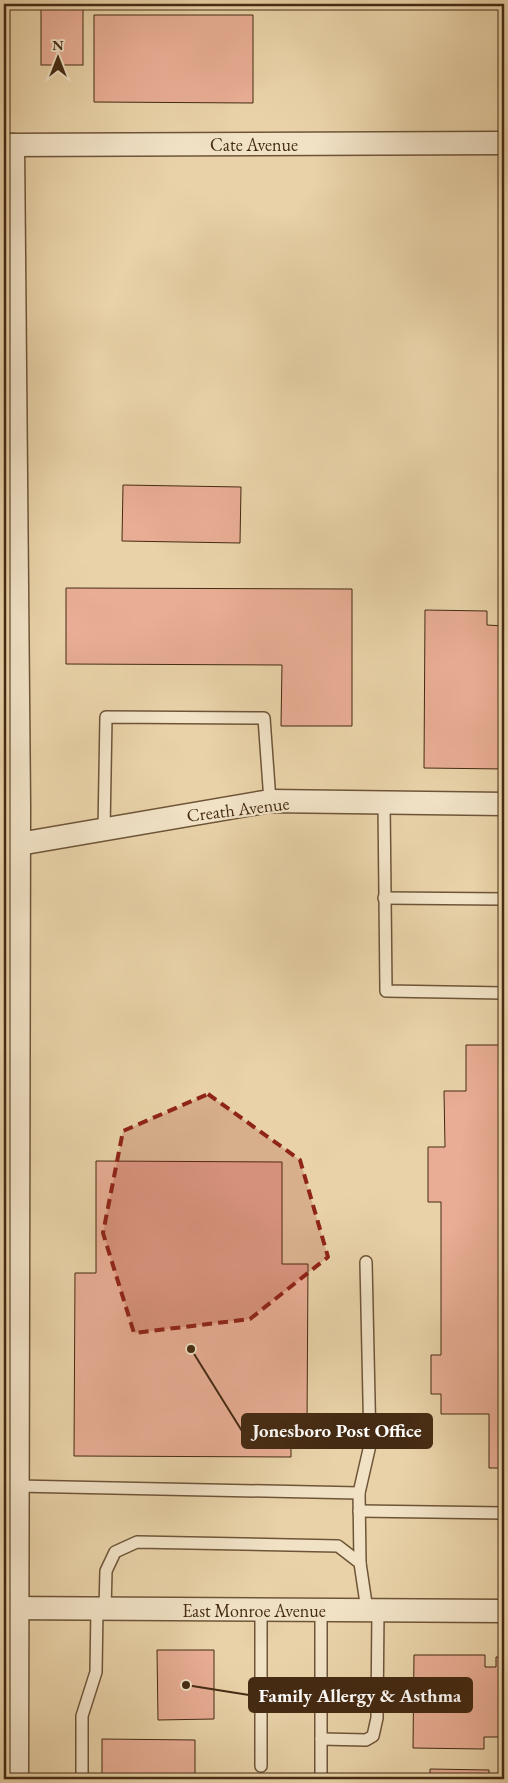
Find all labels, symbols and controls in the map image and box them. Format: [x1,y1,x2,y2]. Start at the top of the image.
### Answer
north arrow [32,32,82,82]
text: N [52,36,64,54]
street label: Cate Avenue [210,133,298,156]
street label: Creath Avenue [185,791,291,827]
callout: Jonesboro Post Office [242,1414,432,1448]
text: Jonesboro Post Office [250,1418,422,1443]
street label: East Monroe Avenue [182,1599,326,1622]
callout: Family Allergy & Asthma [249,1678,472,1712]
text: Family Allergy & Asthma [259,1683,462,1708]

